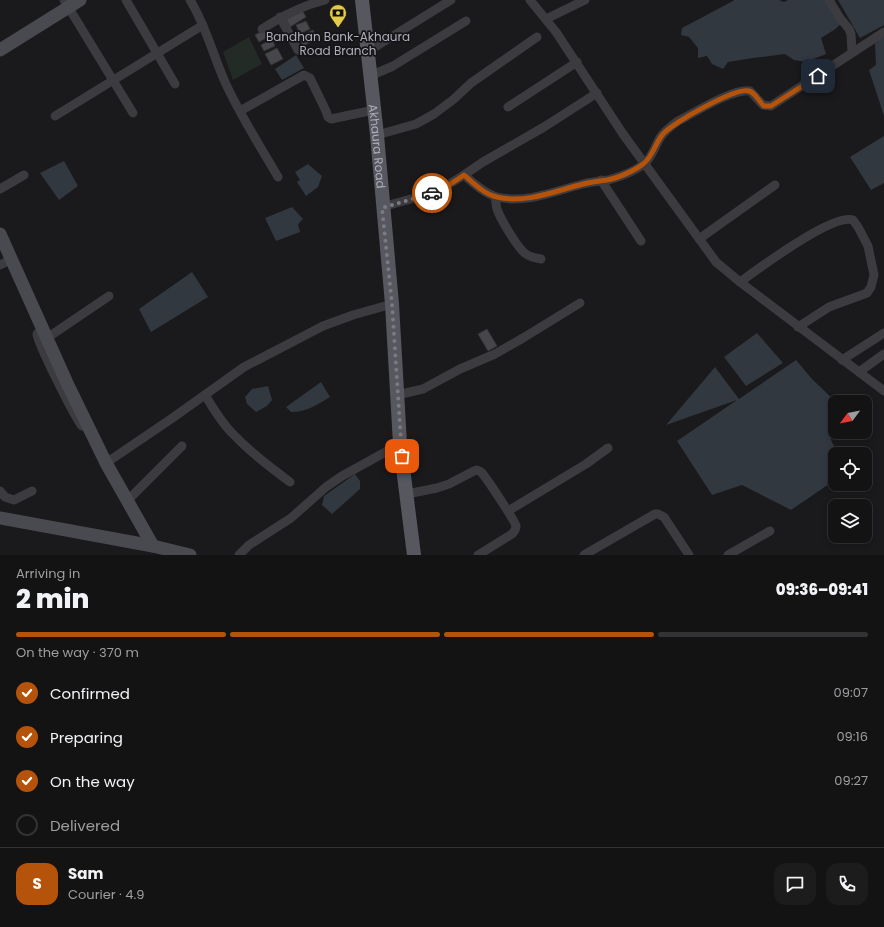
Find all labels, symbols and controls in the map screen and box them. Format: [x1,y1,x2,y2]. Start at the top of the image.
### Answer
bank icon: Bandhan Bank-Akhaura Road Branch [328,3,348,28]
place label: Bandhan Bank-Akhaura Road Branch [266,28,410,59]
pin [801,59,835,93]
icon: home [807,65,829,87]
street label: Akhaura Road [365,103,390,189]
courier [412,173,452,213]
icon: car [421,182,443,204]
north arrow [828,395,872,439]
map controls [828,395,872,543]
pin [385,439,419,473]
icon: bag [391,445,413,467]
button: locate [828,447,872,491]
button: layers [828,499,872,543]
text: Arriving in [16,564,80,583]
text: 09:36–09:41 [776,579,868,600]
text: 2 min [16,581,89,617]
text: On the way · 370 m [16,643,139,662]
icon: check [16,682,38,704]
text: Confirmed [50,683,130,704]
text: 09:07 [834,683,868,702]
icon: check [16,726,38,748]
text: Preparing [50,727,123,748]
text: 09:16 [836,727,868,746]
icon: check [16,770,38,792]
text: On the way [50,771,135,792]
text: 09:27 [834,771,868,790]
text: Delivered [50,815,120,836]
text: Sam [68,863,103,884]
button: chat [774,863,816,905]
button: phone [826,863,868,905]
text: S [32,873,42,894]
text: Courier · 4.9 [68,885,144,904]

